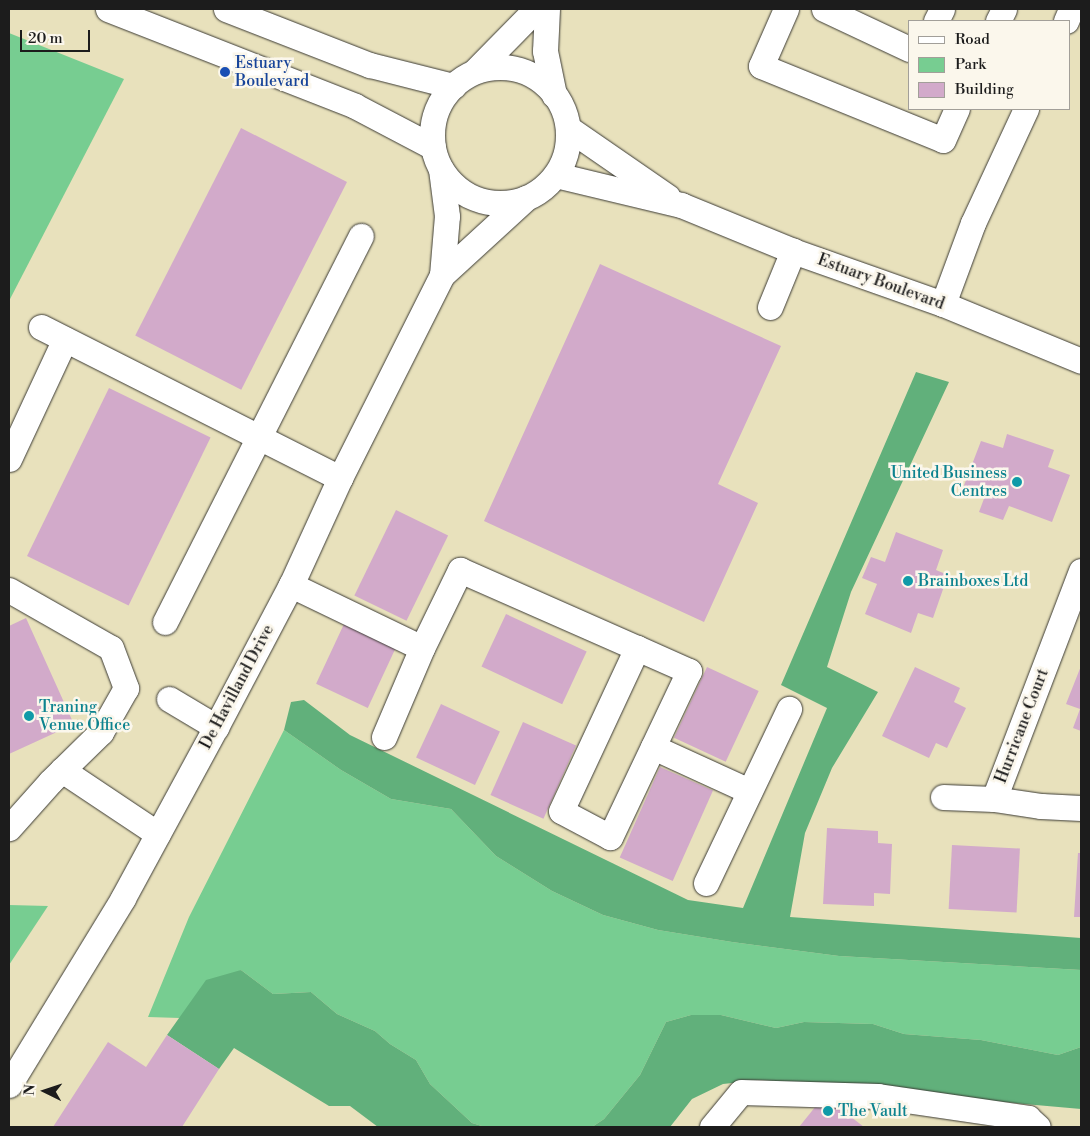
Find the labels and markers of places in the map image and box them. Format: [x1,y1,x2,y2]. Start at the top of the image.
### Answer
place label: Estuary Boulevard [235,53,309,91]
marker: Estuary Boulevard [219,66,231,78]
place label: United Business Centres [891,463,1007,501]
marker: United Business Centres [1011,476,1023,488]
place label: Brainboxes Ltd [918,571,1028,591]
marker: Brainboxes Ltd [902,575,914,587]
place label: Traning Venue Office [39,697,130,735]
marker: Traning Venue Office [23,710,35,722]
place label: The Vault [838,1101,908,1121]
marker: The Vault [822,1105,834,1117]

